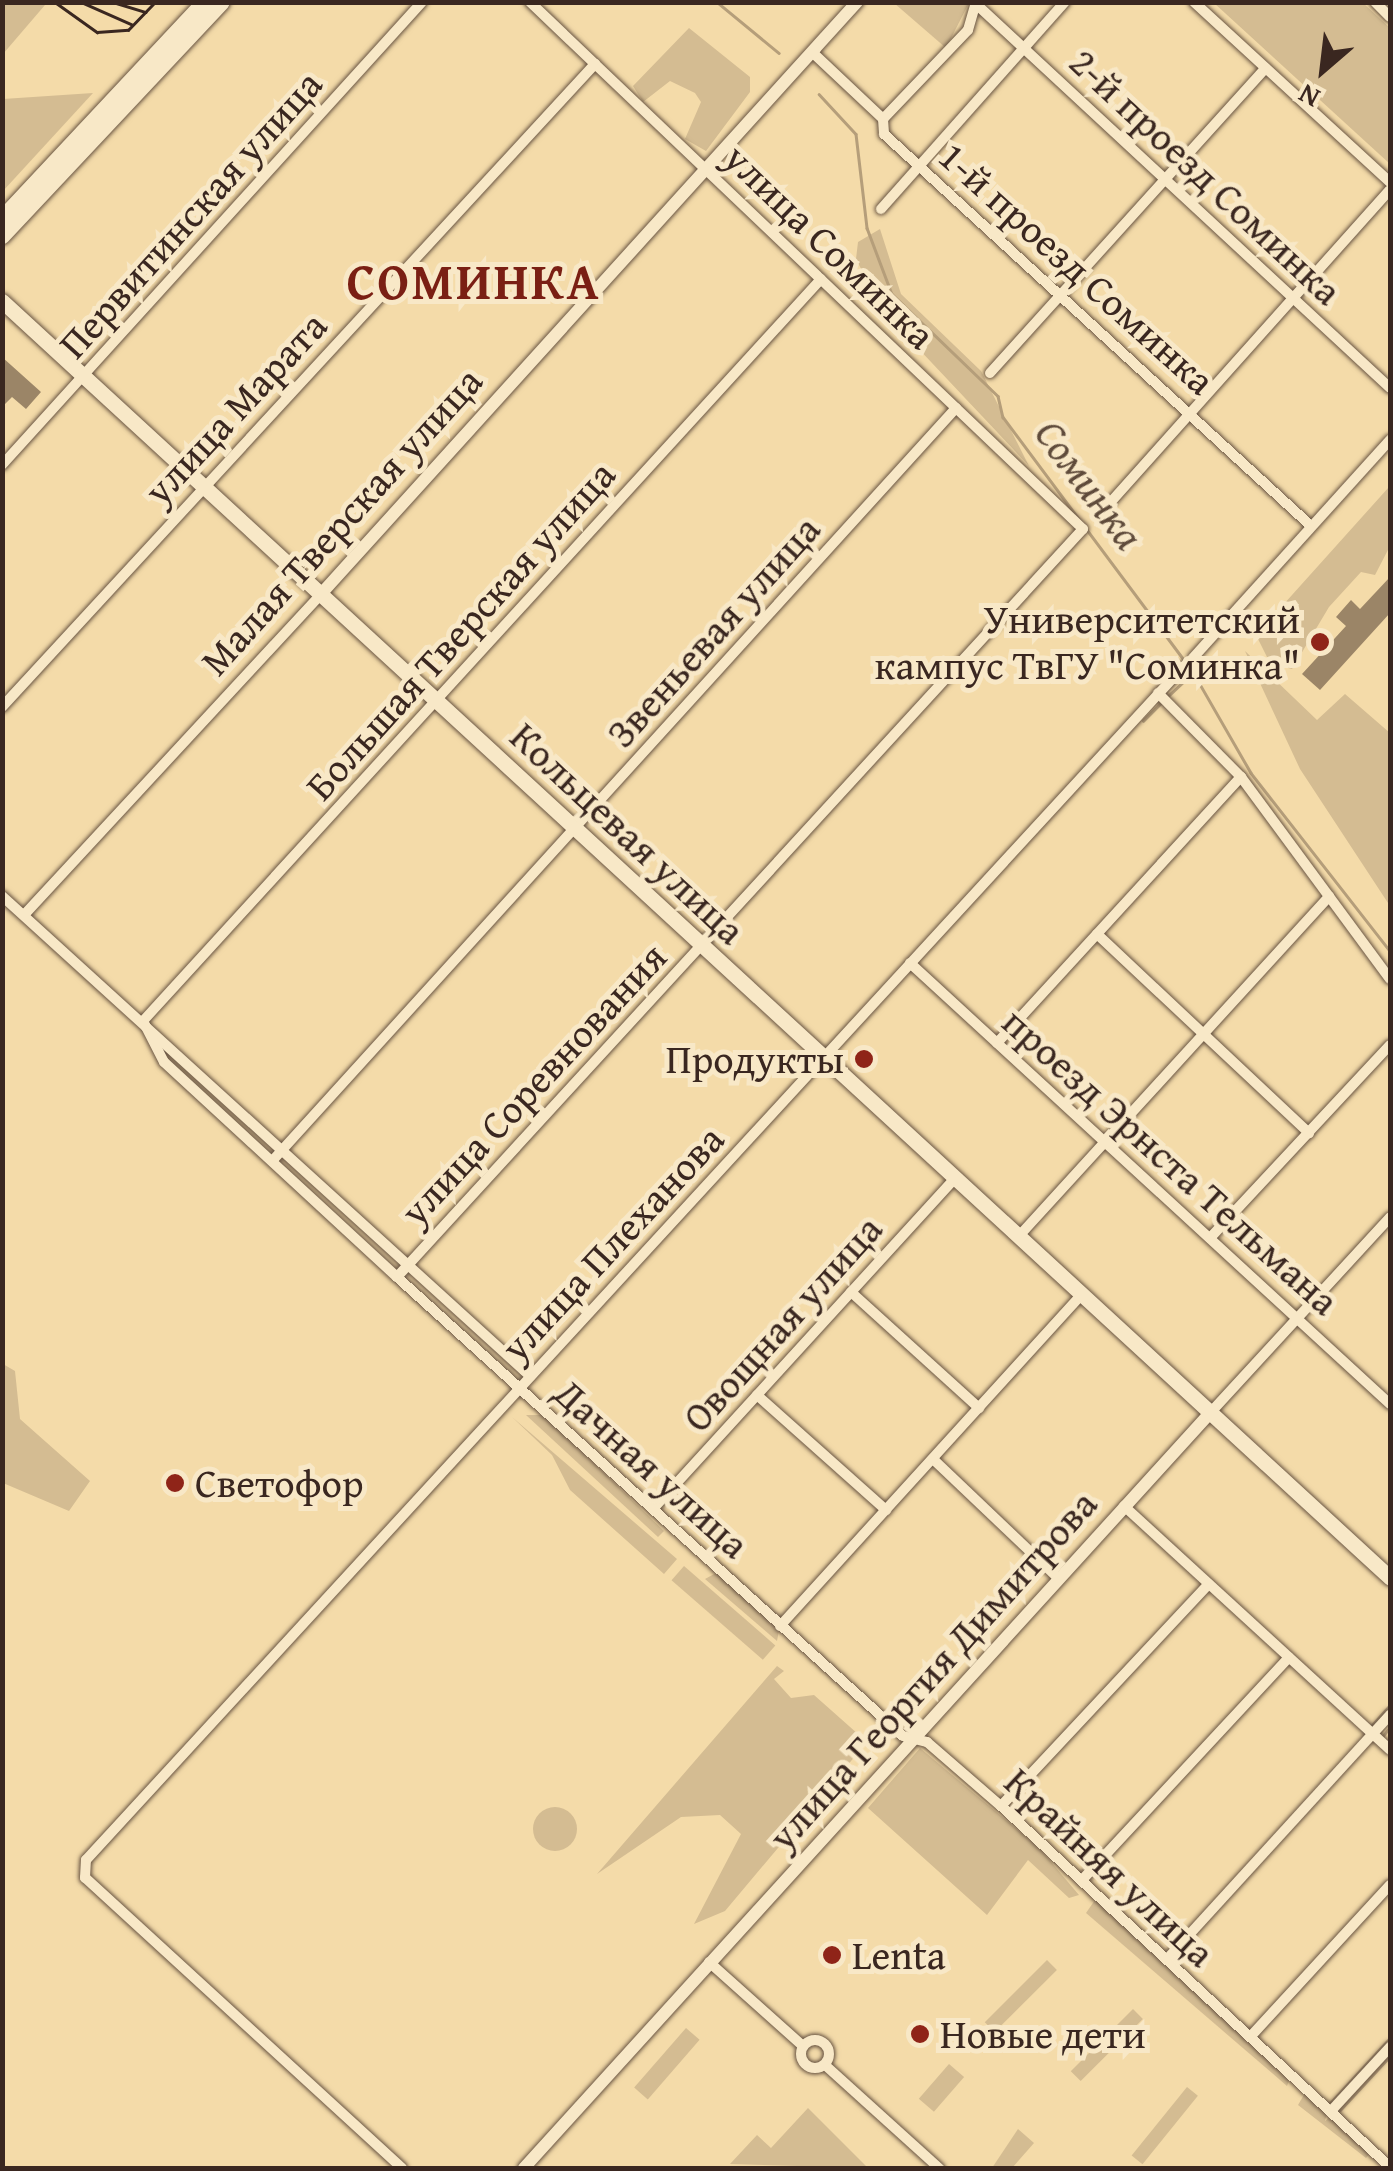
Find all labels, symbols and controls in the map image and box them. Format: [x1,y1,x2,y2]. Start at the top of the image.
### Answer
north arrow [1273,20,1373,120]
street label: 2-й проезд Соминка [1060,38,1352,314]
street label: Первитинская улица [48,60,332,368]
text: N [1291,74,1327,119]
street label: 1-й проезд Соминка [929,132,1225,404]
street label: улица Соминка [715,133,945,359]
district label: СОМИНКА [347,251,601,311]
street label: улица Марата [133,302,337,514]
street label: Малая Тверская улица [190,357,492,685]
water label: Соминка [1025,409,1155,559]
street label: Большая Тверская улица [295,451,625,809]
street label: Звеньевая улица [596,505,830,757]
place label: Университетский кампус ТвГУ "Соминка" [875,595,1300,689]
marker: Университетский кампус ТвГУ "Соминка" [1309,631,1331,653]
street label: Кольцевая улица [501,712,755,954]
street label: улица Соревнования [390,933,676,1235]
street label: проезд Эрнста Тельмана [993,997,1349,1325]
place label: Продукты [666,1035,844,1083]
marker: Продукты [853,1048,875,1070]
street label: улица Плеханова [490,1115,734,1371]
street label: Овощная улица [672,1205,892,1441]
street label: Дачная улица [545,1368,759,1568]
place label: Светофор [195,1459,364,1507]
marker: Светофор [164,1472,186,1494]
street label: улица Георгия Димитрова [757,1480,1107,1860]
street label: Крайняя улица [995,1758,1225,1976]
place label: Lenta [852,1931,946,1979]
marker: Lenta [821,1944,843,1966]
place label: Новые дети [940,2010,1146,2058]
marker: Новые дети [909,2023,931,2045]

